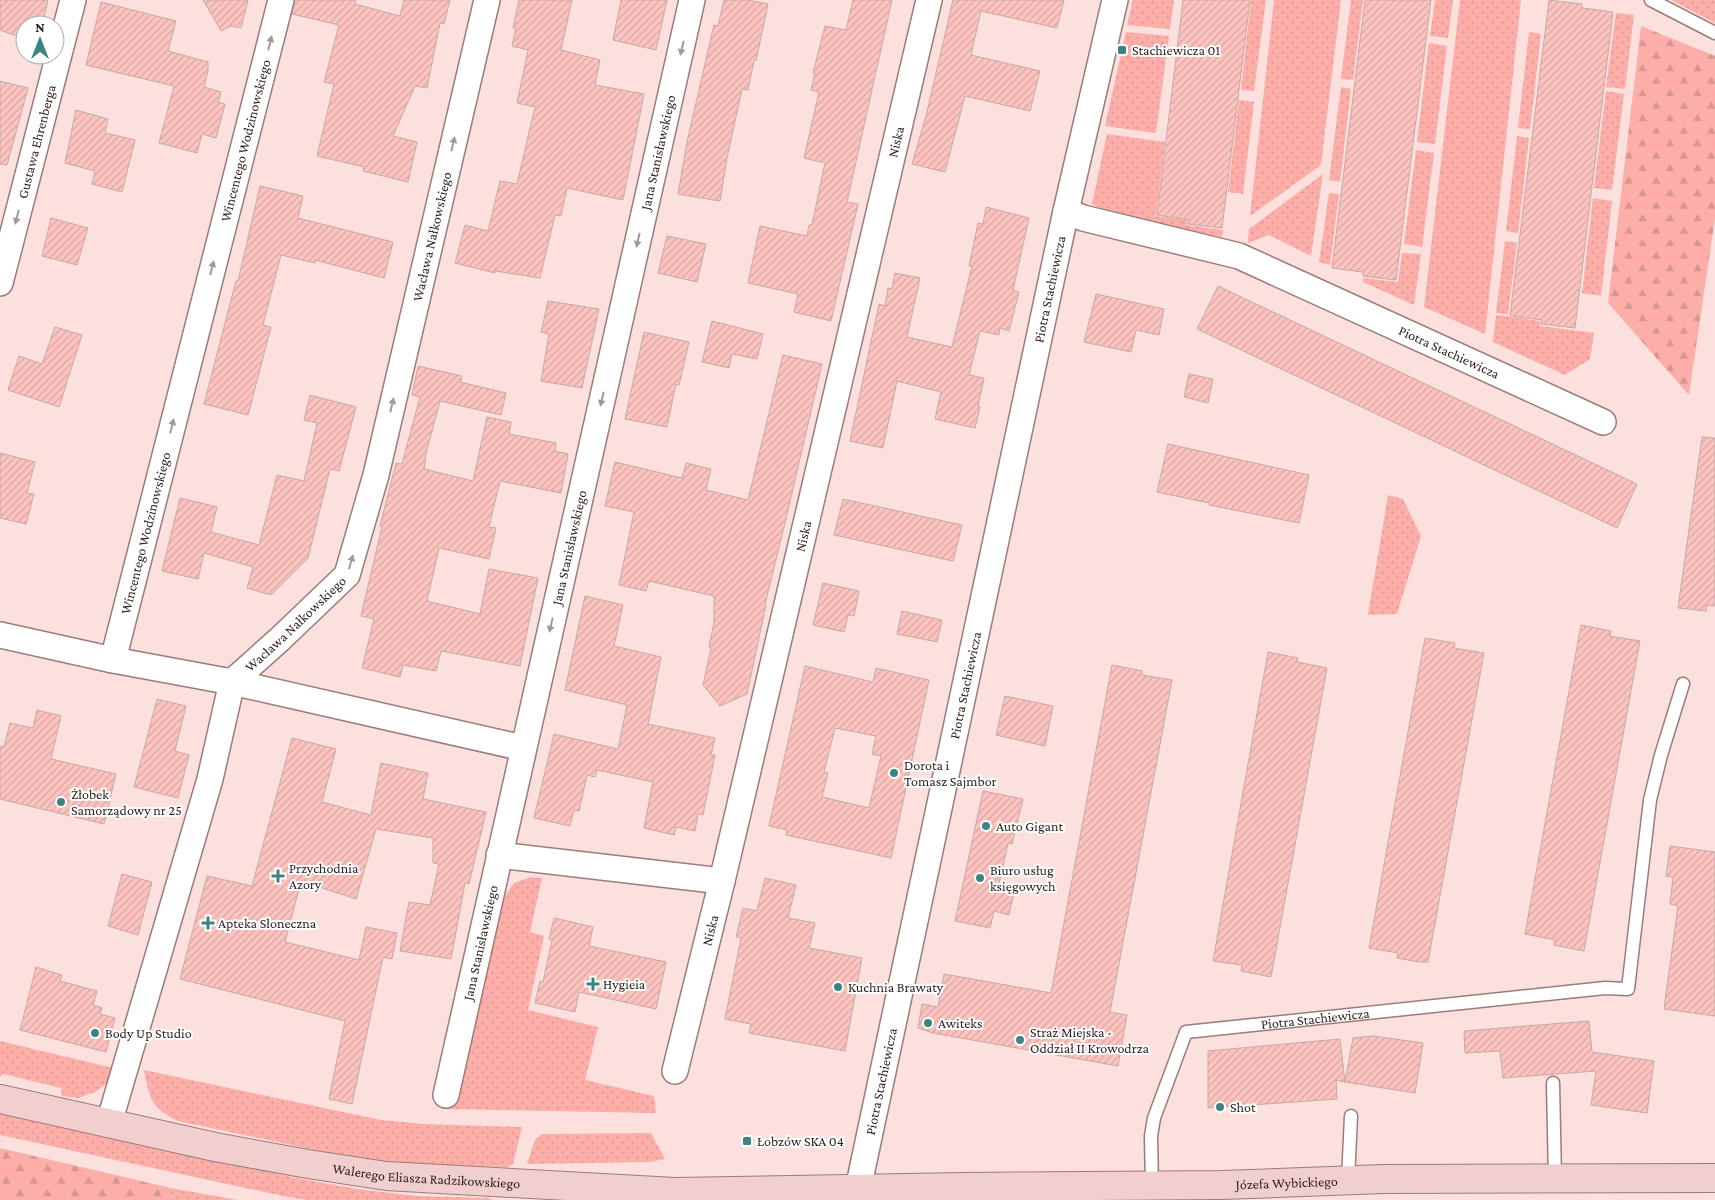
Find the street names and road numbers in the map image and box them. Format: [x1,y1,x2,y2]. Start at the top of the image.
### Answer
street label: Wincentego Wodzinowskiego [217,58,274,223]
street label: Gustawa Ehrenberga [14,83,59,200]
street label: Jana Stanisławskiego [637,93,678,214]
street label: Niska [884,124,907,159]
street label: Wacława Nałkowskiego [409,170,455,303]
street label: Piotra Stachiewicza [1030,234,1069,344]
street label: Piotra Stachiewicza [1396,322,1503,382]
street label: Wincentego Wodzinowskiego [117,450,174,616]
street label: Jana Stanisławskiego [548,488,590,609]
street label: Niska [792,518,815,553]
street label: Wacława Nałkowskiego [241,572,349,675]
street label: Piotra Stachiewicza [946,630,984,740]
street label: Jana Stanisławskiego [459,884,501,1004]
street label: Niska [698,913,721,947]
street label: Piotra Stachiewicza [1260,1005,1371,1032]
street label: Piotra Stachiewicza [862,1026,900,1136]
street label: Walerego Eliasza Radzikowskiego [332,1160,521,1191]
street label: Józefa Wybickiego [1233,1173,1338,1193]

